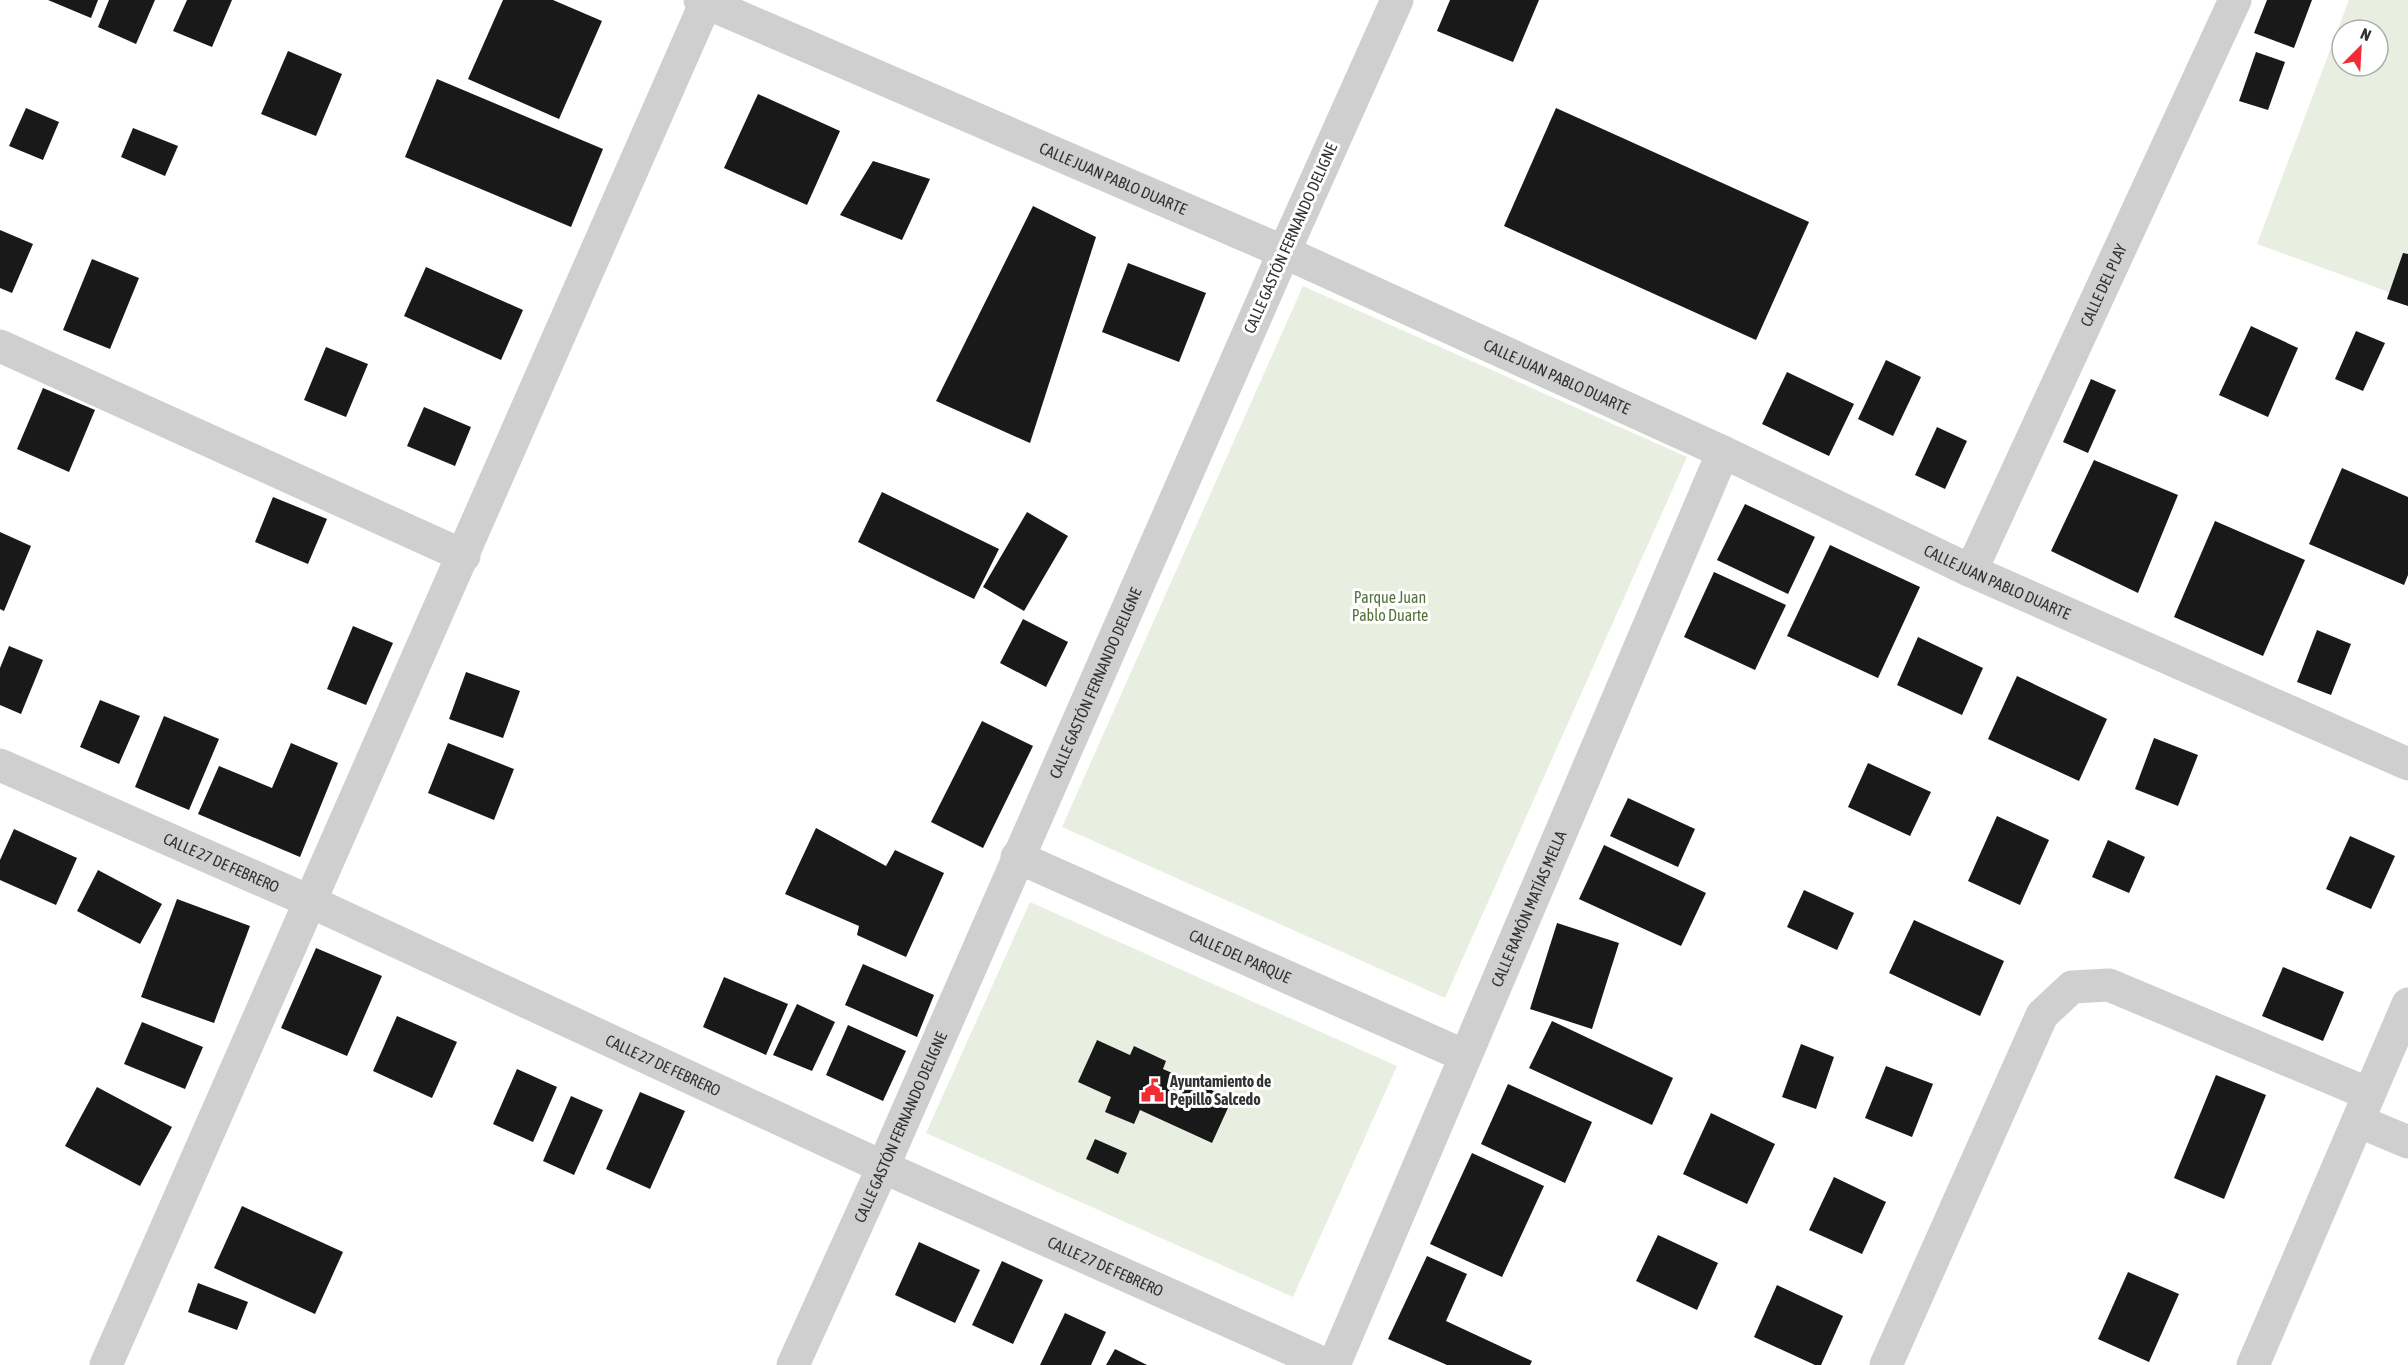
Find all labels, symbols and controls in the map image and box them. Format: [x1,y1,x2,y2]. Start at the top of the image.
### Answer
north arrow [2330,18,2390,78]
text: N [2358,24,2374,44]
street label: CALLE JUAN PABLO DUARTE [1037,139,1190,218]
street label: CALLE GASTÓN FERNANDO DELIGNE [1240,140,1340,336]
street label: CALLE DEL PLAY [2076,240,2130,329]
street label: CALLE JUAN PABLO DUARTE [1481,335,1633,418]
street label: CALLE JUAN PABLO DUARTE [1921,541,2073,623]
street label: CALLE GASTÓN FERNANDO DELIGNE [1045,585,1145,781]
park label: Parque Juan Pablo Duarte [1352,588,1428,624]
street label: CALLE RAMÓN MATÍAS MELLA [1487,828,1570,989]
street label: CALLE 27 DE FEBRERO [161,829,282,896]
street label: CALLE DEL PARQUE [1186,926,1294,987]
street label: CALLE GASTÓN FERNANDO DELIGNE [850,1029,950,1225]
street label: CALLE 27 DE FEBRERO [603,1031,724,1100]
place label: Ayuntamiento de Pepillo Salcedo [1169,1072,1271,1108]
public building icon: Ayuntamiento de Pepillo Salcedo [1139,1077,1165,1103]
street label: CALLE 27 DE FEBRERO [1045,1233,1166,1300]

